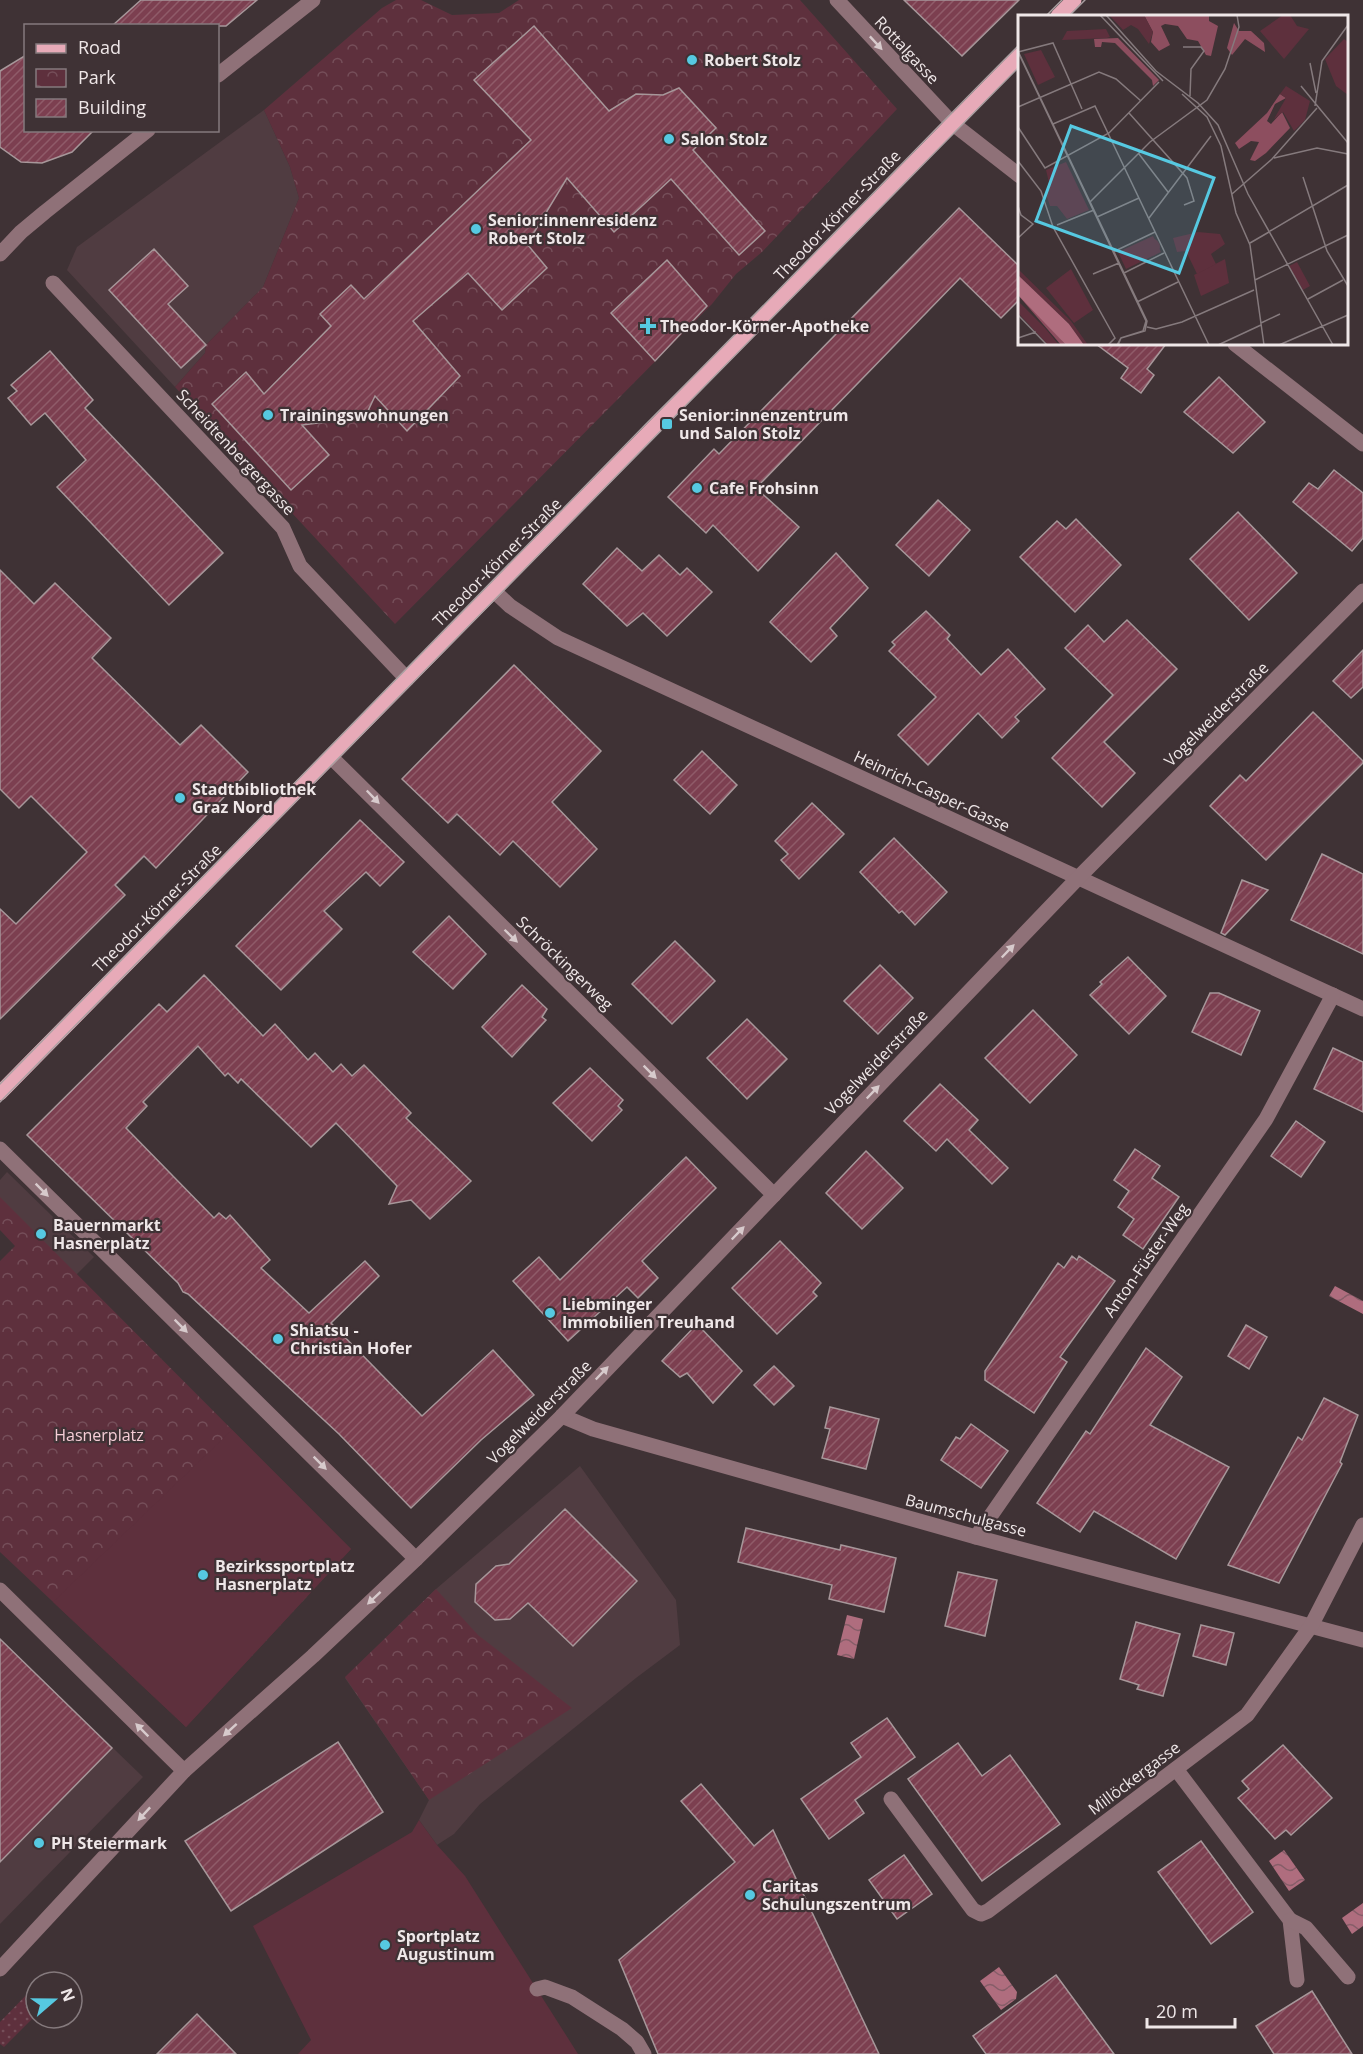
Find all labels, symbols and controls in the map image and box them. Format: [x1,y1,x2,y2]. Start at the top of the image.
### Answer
street label: Rottalgasse [870,11,944,89]
inset map [1018,15,1348,345]
legend [24,24,219,132]
text: Road [78,35,121,59]
one-way arrow [869,36,883,51]
place label: Robert Stolz [704,49,801,71]
marker: Robert Stolz [685,53,699,67]
text: Park [78,65,116,89]
text: Building [78,95,146,119]
place label: Salon Stolz [681,128,767,150]
marker: Salon Stolz [662,132,676,146]
street label: Theodor-Körner-Straße [769,145,905,285]
place label: Senior:innenresidenz Robert Stolz [488,209,657,249]
marker: Senior:innenresidenz Robert Stolz [469,222,483,236]
place label: Theodor-Körner-Apotheke [660,315,869,337]
marker: Theodor-Körner-Apotheke [641,319,655,333]
street label: Scheidtenbergergasse [172,384,300,520]
place label: Trainingswohnungen [280,404,449,426]
place label: Senior:innenzentrum und Salon Stolz [679,404,849,444]
marker: Trainingswohnungen [261,408,275,422]
marker: Senior:innenzentrum und Salon Stolz [660,417,674,431]
place label: Cafe Frohsinn [709,477,819,499]
marker: Cafe Frohsinn [690,481,704,495]
street label: Theodor-Körner-Straße [428,493,566,631]
street label: Vogelweiderstraße [1159,657,1273,771]
street label: Heinrich-Casper-Gasse [850,745,1014,837]
place label: Stadtbibliothek Graz Nord [192,778,316,818]
one-way arrow [366,790,380,804]
marker: Stadtbibliothek Graz Nord [173,791,187,805]
street label: Theodor-Körner-Straße [88,839,226,977]
street label: Schröckingerweg [512,911,618,1015]
one-way arrow [503,929,518,943]
one-way arrow [1000,945,1014,959]
street label: Vogelweiderstraße [820,1004,932,1120]
one-way arrow [643,1065,658,1079]
one-way arrow [865,1085,879,1099]
one-way arrow [34,1182,48,1196]
street label: Anton-Füster-Weg [1098,1198,1194,1321]
place label: Bauernmarkt Hasnerplatz [53,1214,161,1254]
one-way arrow [730,1226,744,1240]
marker: Bauernmarkt Hasnerplatz [34,1227,48,1241]
place label: Liebminger Immobilien Treuhand [562,1293,735,1333]
marker: Liebminger Immobilien Treuhand [543,1306,557,1320]
one-way arrow [173,1319,187,1333]
place label: Shiatsu - Christian Hofer [290,1319,412,1359]
marker: Shiatsu - Christian Hofer [271,1332,285,1346]
street label: Vogelweiderstraße [482,1355,596,1469]
one-way arrow [595,1367,609,1381]
park label: Hasnerplatz [54,1424,144,1446]
one-way arrow [312,1456,326,1470]
street label: Baumschulgasse [903,1488,1029,1542]
place label: Bezirkssportplatz Hasnerplatz [215,1555,355,1595]
marker: Bezirkssportplatz Hasnerplatz [196,1568,210,1582]
one-way arrow [367,1591,381,1605]
one-way arrow [223,1723,238,1736]
one-way arrow [136,1724,150,1738]
street label: Millöckergasse [1084,1736,1184,1820]
one-way arrow [138,1806,151,1821]
place label: PH Steiermark [51,1832,167,1854]
marker: PH Steiermark [32,1836,46,1850]
place label: Caritas Schulungszentrum [762,1875,911,1915]
marker: Caritas Schulungszentrum [743,1888,757,1902]
place label: Sportplatz Augustinum [397,1925,495,1965]
marker: Sportplatz Augustinum [378,1938,392,1952]
north arrow [24,1970,84,2030]
text: N [56,1985,81,2005]
scale bar [1147,1991,1236,2029]
text: 20 m [1156,1999,1198,2023]

